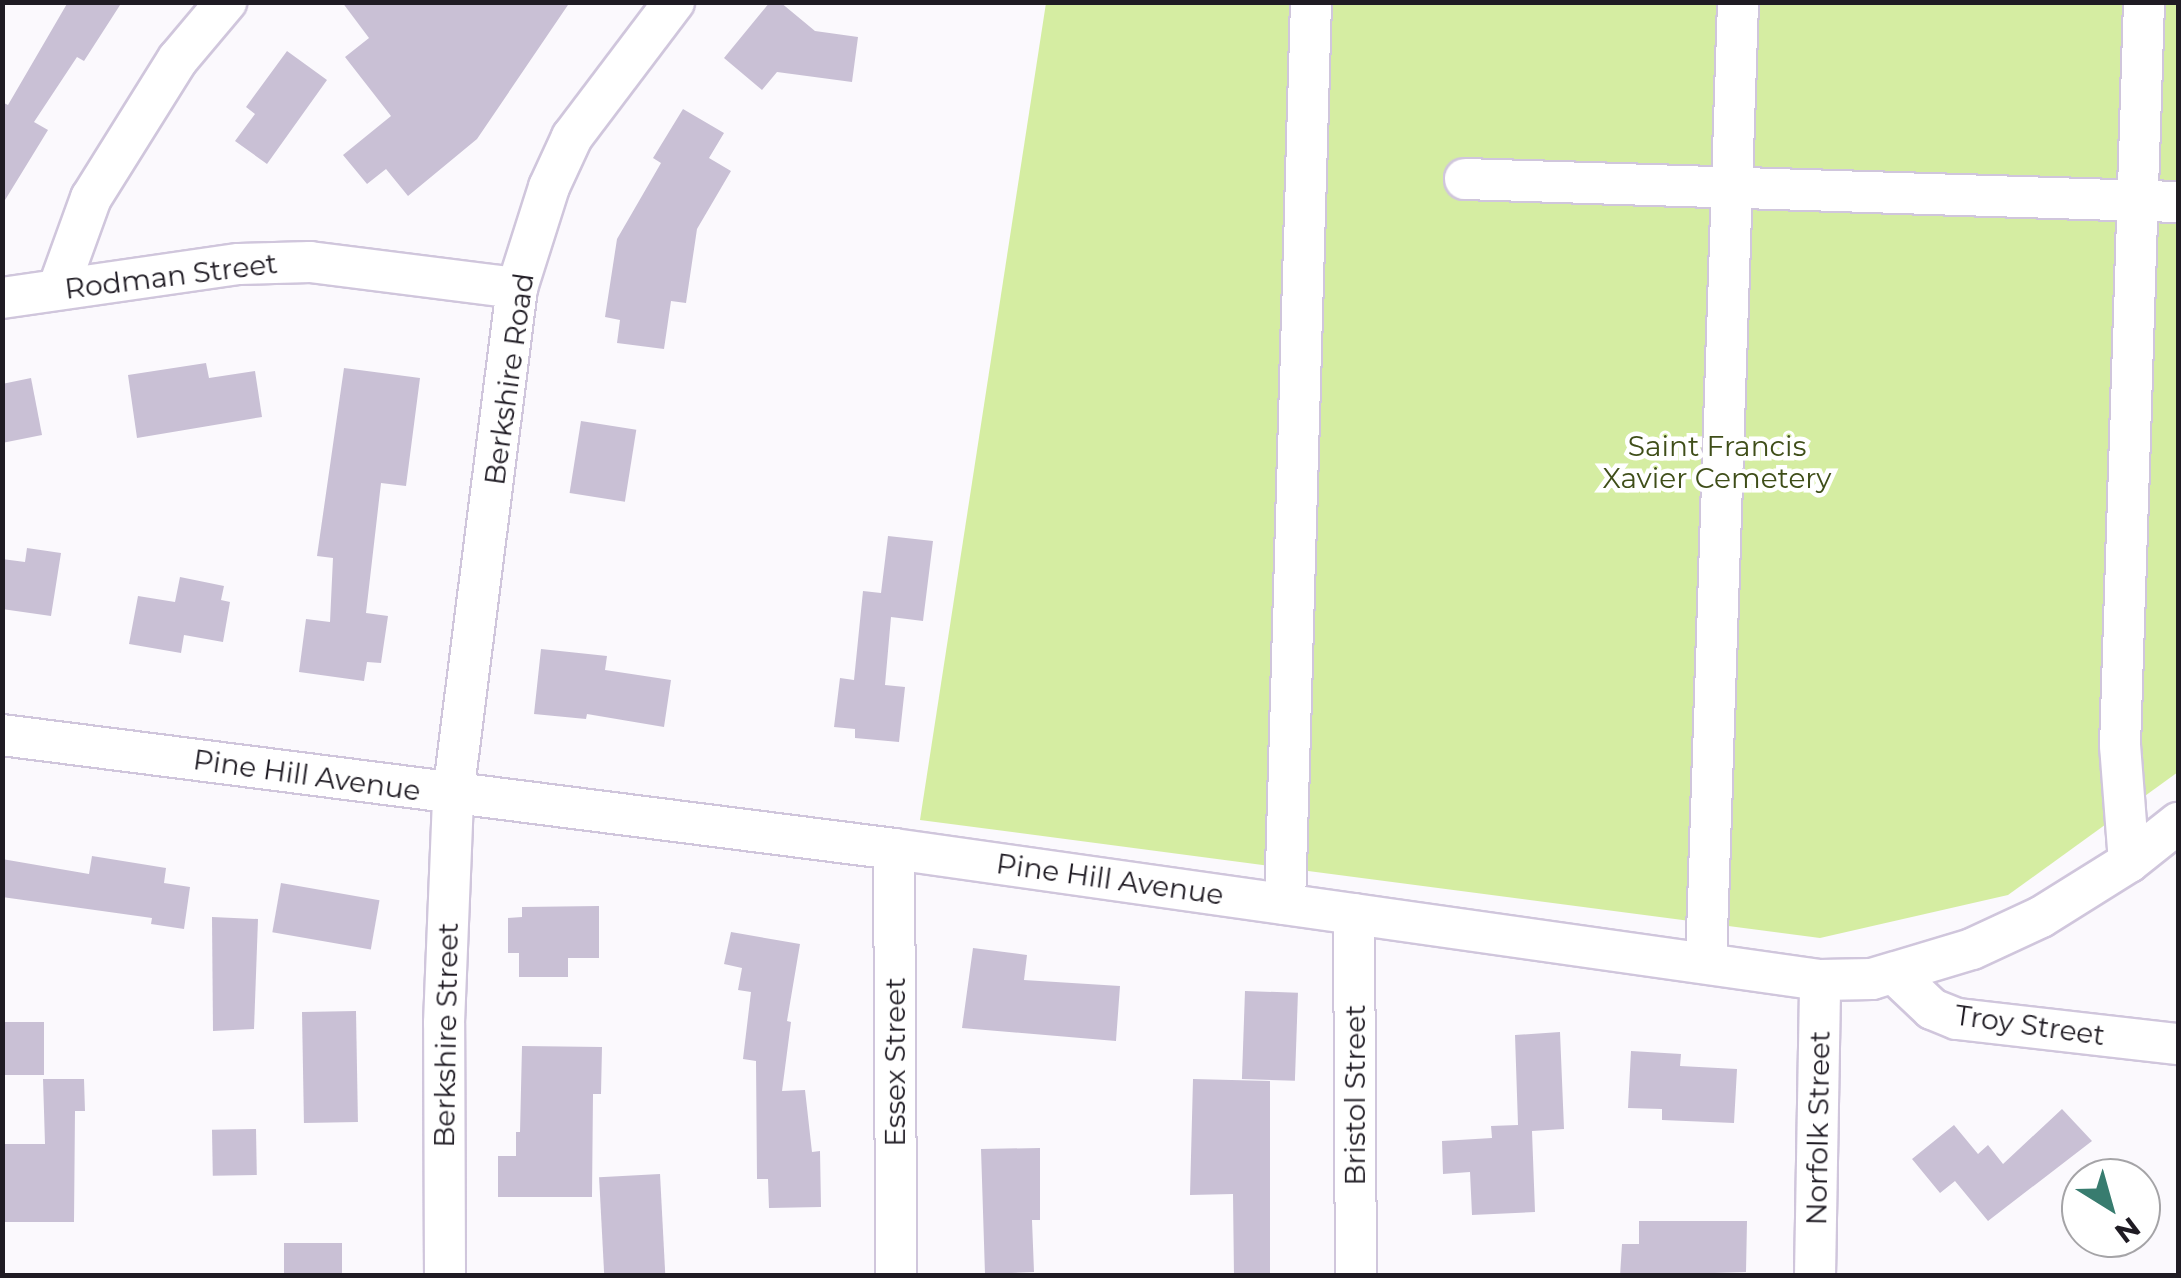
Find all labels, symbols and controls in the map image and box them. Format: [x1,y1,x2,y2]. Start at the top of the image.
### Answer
street label: Rodman Street [63,246,279,306]
street label: Berkshire Road [477,271,541,487]
park label: Saint Francis Xavier Cemetery [1602,429,1832,495]
street label: Pine Hill Avenue [191,742,423,808]
street label: Pine Hill Avenue [994,846,1226,912]
street label: Berkshire Street [427,922,465,1148]
street label: Essex Street [878,977,912,1147]
street label: Troy Street [1953,998,2107,1052]
street label: Bristol Street [1338,1004,1372,1186]
street label: Norfolk Street [1800,1030,1836,1226]
north arrow [2061,1158,2161,1258]
text: N [2109,1210,2147,1251]

